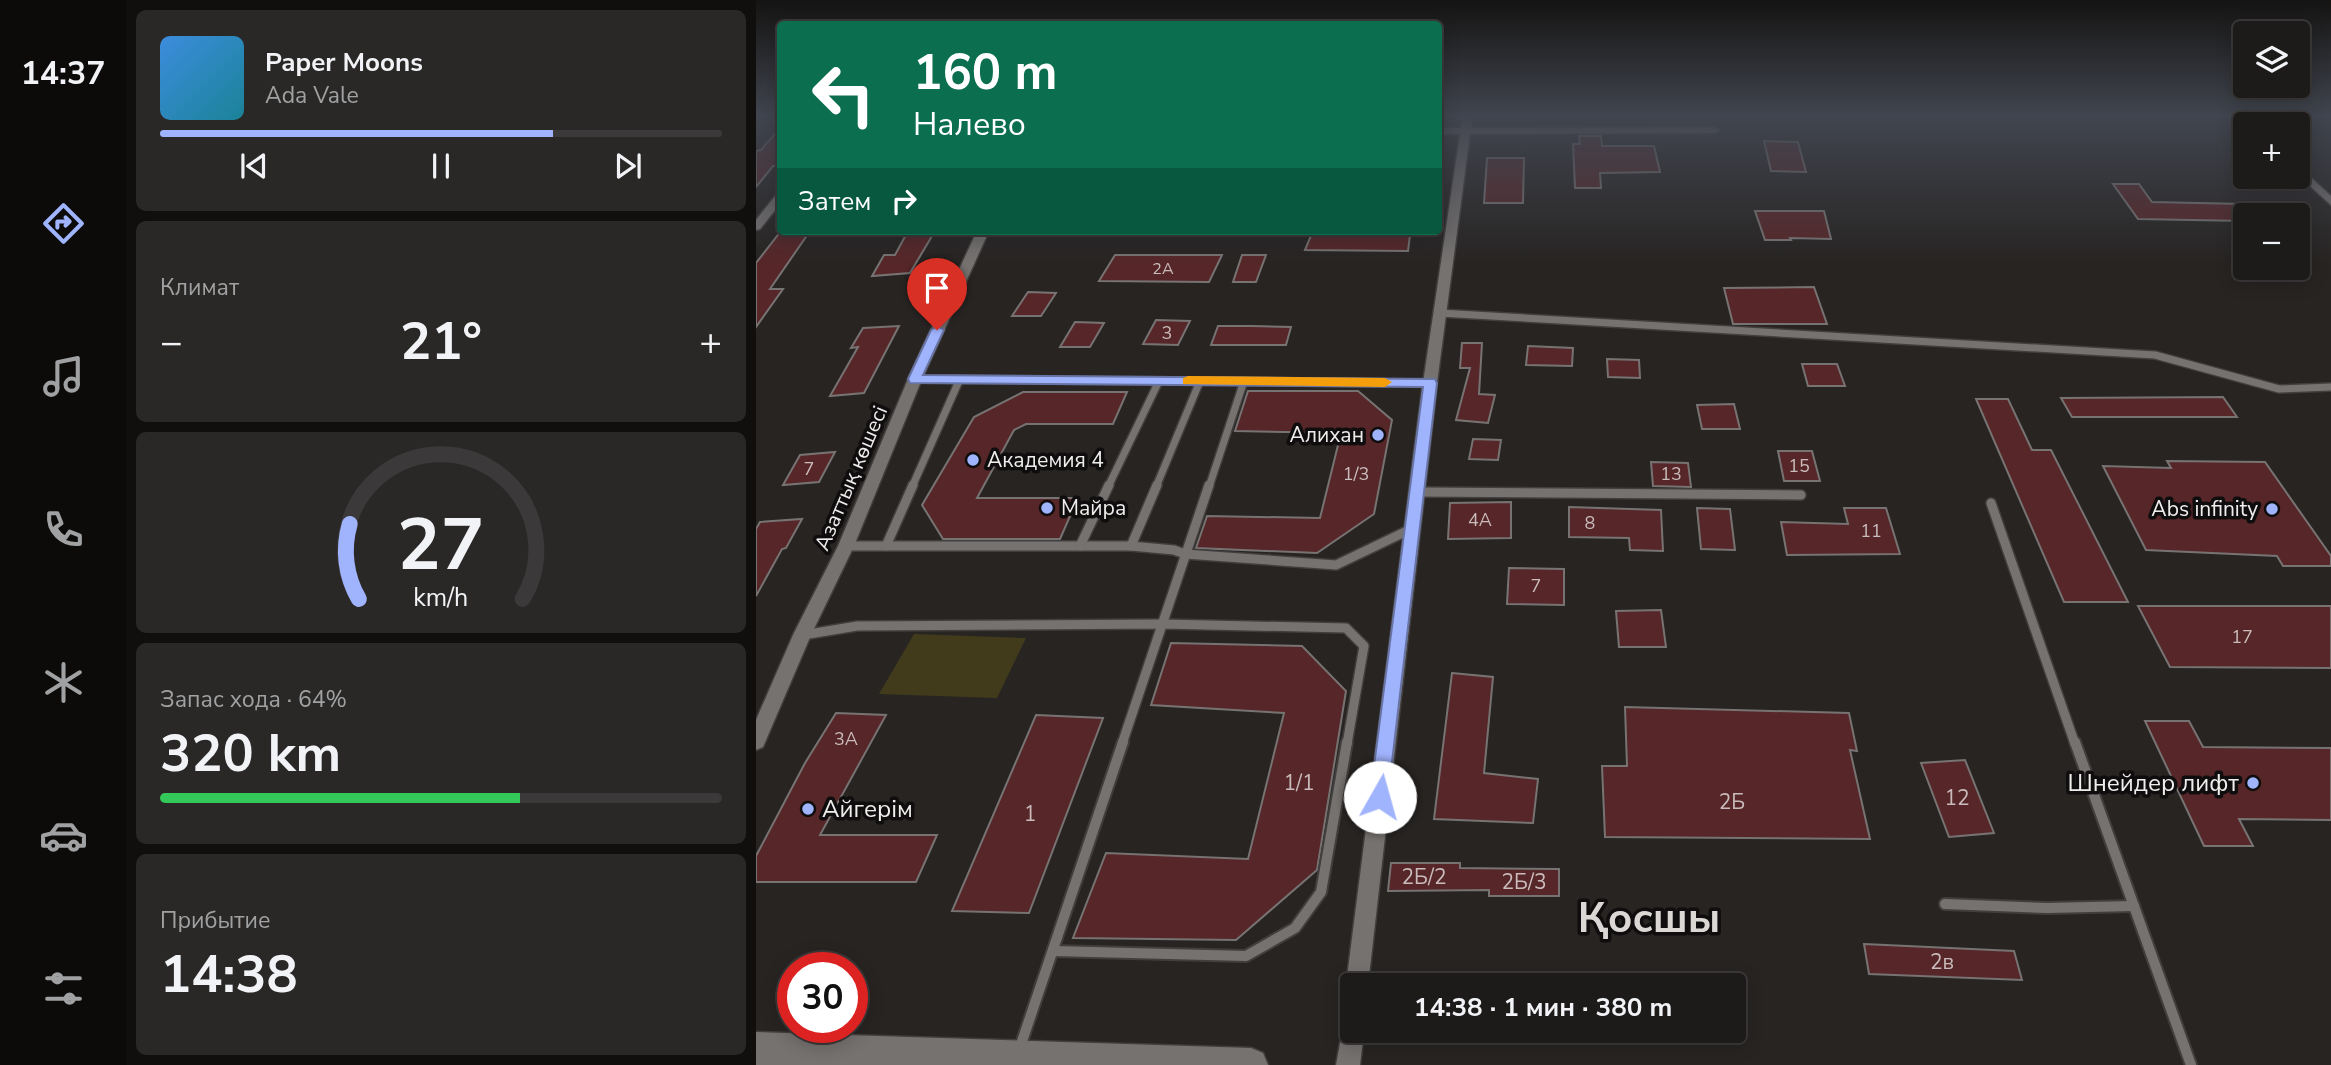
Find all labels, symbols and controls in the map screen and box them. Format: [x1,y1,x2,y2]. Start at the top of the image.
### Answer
map controls [2233,21,2310,280]
button: layers [2233,21,2310,98]
text: 160 m [913,39,1057,106]
text: Paper Moons [265,45,423,80]
icon: left [798,49,889,140]
text: 14:37 [21,52,105,95]
text: Ada Vale [265,80,359,111]
text: Налево [913,103,1026,146]
button: + [2233,112,2310,189]
icon: previous [235,147,273,185]
icon: pause [422,147,460,185]
icon: next [609,147,647,185]
icon: right [885,182,923,220]
text: Затем [798,184,871,219]
icon: directions [39,199,88,248]
button: − [2233,203,2310,280]
pin [907,258,967,330]
house number: 2А [1152,258,1174,280]
icon: arrive [918,269,956,307]
text: Климат [160,272,239,303]
text: 21° [400,306,482,377]
text: − [160,317,183,368]
text: + [699,317,722,368]
house number: 3 [1162,321,1172,345]
icon: music [39,352,88,401]
street label: Азаттық көшесі [808,401,894,555]
place label: Алихан [1290,421,1364,449]
marker: Алихан [1370,427,1386,443]
place label: Академия 4 [987,446,1104,474]
marker: Академия 4 [965,452,981,468]
house number: 15 [1788,454,1810,478]
house number: 7 [804,457,814,481]
house number: 1/3 [1343,462,1369,486]
house number: 13 [1660,462,1682,486]
place label: Майра [1061,494,1126,522]
text: 27 [397,495,485,595]
place label: Abs infinity [2151,495,2258,523]
marker: Майра [1039,500,1055,516]
marker: Abs infinity [2264,501,2280,517]
icon: phone [39,505,88,554]
house number: 4А [1468,508,1492,532]
house number: 8 [1585,511,1595,535]
house number: 11 [1860,519,1882,543]
house number: 7 [1531,574,1541,598]
text: km/h [413,580,469,614]
house number: 17 [2231,625,2253,649]
icon: climate [39,658,88,707]
text: Запас хода · 64% [160,684,347,715]
text: 320 km [160,718,341,789]
house number: 3А [834,727,858,751]
position arrow [1343,760,1417,834]
place label: Шнейдер лифт [2067,767,2239,799]
house number: 1/1 [1283,769,1315,797]
marker: Шнейдер лифт [2245,775,2261,791]
house number: 12 [1944,784,1970,812]
house number: 2Б [1719,788,1745,816]
place label: Айгерім [822,793,913,825]
house number: 1 [1024,800,1036,828]
marker: Айгерім [800,801,816,817]
icon: car [39,811,88,860]
house number: 2Б/2 [1401,863,1447,891]
house number: 2Б/3 [1501,868,1547,896]
district label: Қосшы [1578,890,1720,947]
text: Прибытие [160,905,270,936]
text: 14:38 [160,939,298,1010]
house number: 2в [1930,948,1954,976]
speed limit sign: 30 [777,952,868,1043]
icon: filters [39,964,88,1013]
text: 14:38 · 1 мин · 380 m [1414,990,1672,1025]

